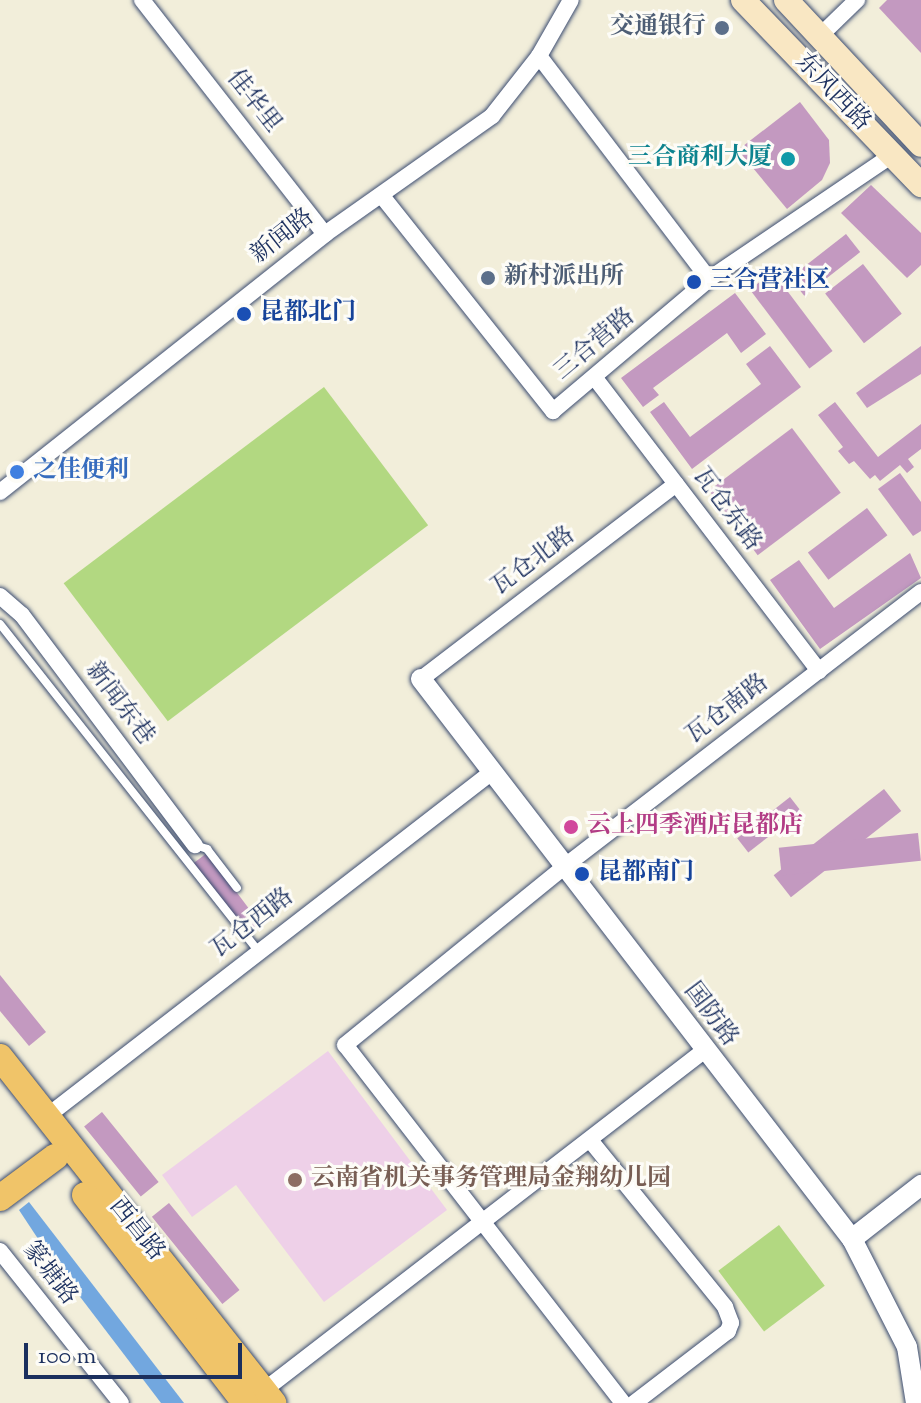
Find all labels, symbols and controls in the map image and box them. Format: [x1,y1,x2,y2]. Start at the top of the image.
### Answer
place label: 交通银行 [610,14,706,42]
marker: 交通银行 [713,19,731,37]
street label: 东风西路 [788,48,876,138]
street label: 佳华里 [219,65,287,139]
place label: 三合商利大厦 [628,145,772,173]
marker: 三合商利大厦 [779,150,797,168]
street label: 新闻路 [246,203,320,271]
place label: 新村派出所 [504,264,624,292]
place label: 三合营社区 [710,268,830,296]
marker: 新村派出所 [479,269,497,287]
marker: 三合营社区 [685,273,703,291]
place label: 昆都北门 [260,300,356,328]
street label: 三合营路 [549,303,641,387]
marker: 昆都北门 [235,305,253,323]
place label: 之佳便利 [33,458,129,486]
marker: 之佳便利 [8,463,26,481]
street label: 瓦仓东路 [686,463,766,557]
street label: 瓦仓北路 [487,522,581,602]
street label: 新闻东巷 [79,657,159,751]
street label: 瓦仓南路 [681,669,775,751]
place label: 云上四季酒店昆都店 [587,813,803,841]
marker: 云上四季酒店昆都店 [562,818,580,836]
place label: 昆都南门 [598,860,694,888]
marker: 昆都南门 [573,865,591,883]
street label: 瓦仓西路 [206,883,300,965]
street label: 国防路 [677,978,743,1052]
place label: 云南省机关事务管理局金翔幼儿园 [311,1166,671,1194]
marker: 云南省机关事务管理局金翔幼儿园 [286,1171,304,1189]
street label: 西昌路 [102,1193,170,1267]
street label: 篆塘路 [15,1237,83,1311]
scale bar [28,1327,246,1377]
text: 100 m [38,1340,96,1374]

